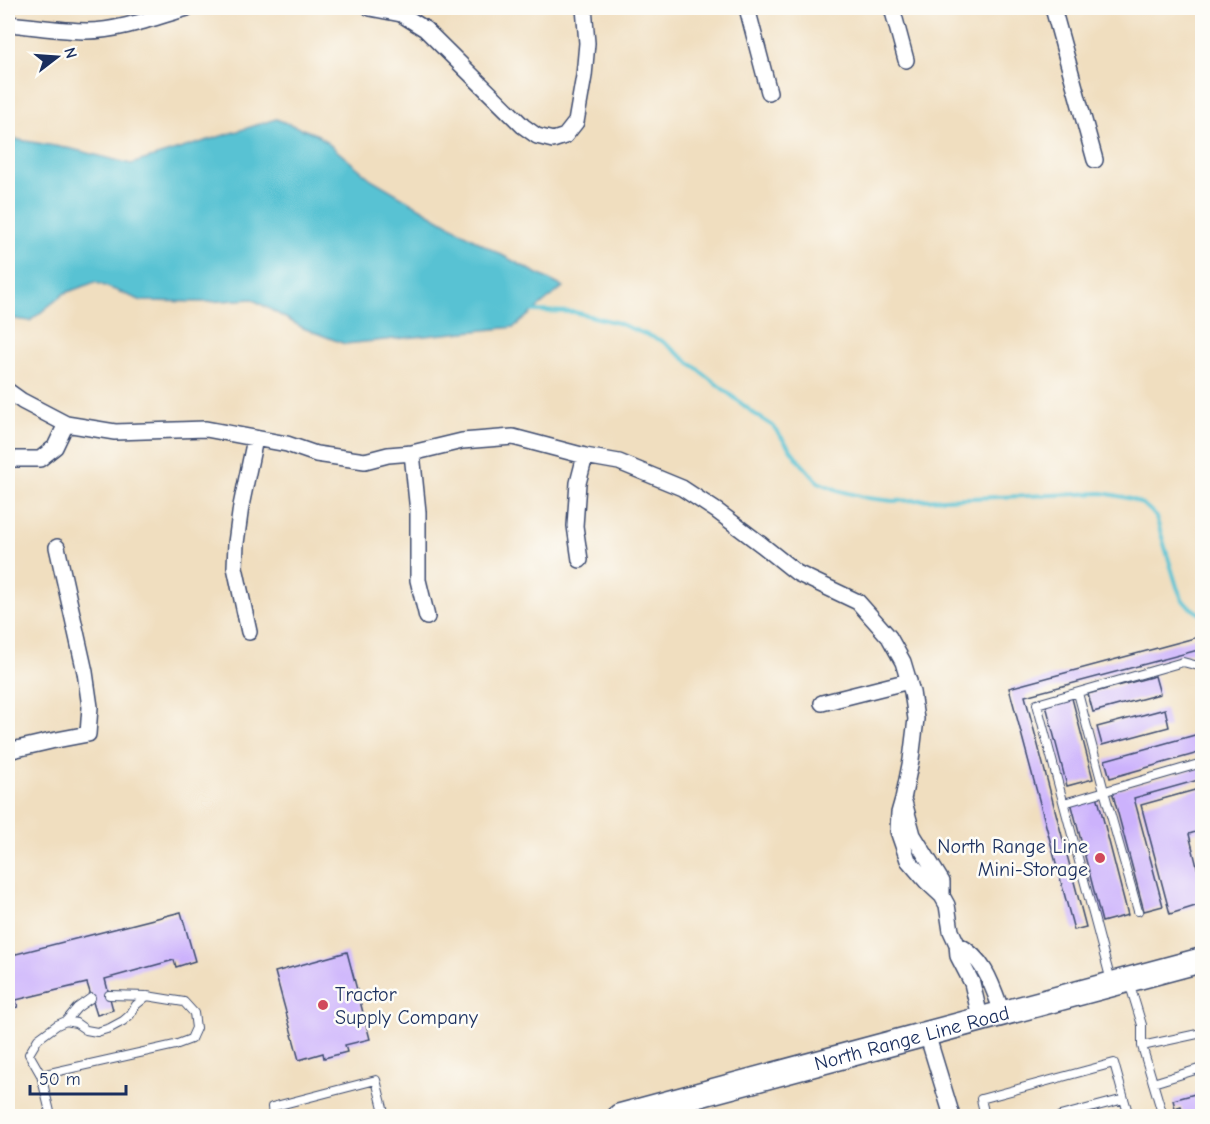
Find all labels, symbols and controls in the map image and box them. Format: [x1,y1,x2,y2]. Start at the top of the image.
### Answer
north arrow [27,27,87,87]
text: N [60,45,81,61]
place label: North Range Line Mini-Storage [937,835,1088,881]
marker: North Range Line Mini-Storage [1093,851,1107,865]
place label: Tractor Supply Company [335,983,478,1029]
marker: Tractor Supply Company [316,998,330,1012]
street label: North Range Line Road [812,1001,1012,1075]
scale bar [30,1058,126,1096]
text: 50 m [39,1069,81,1090]

